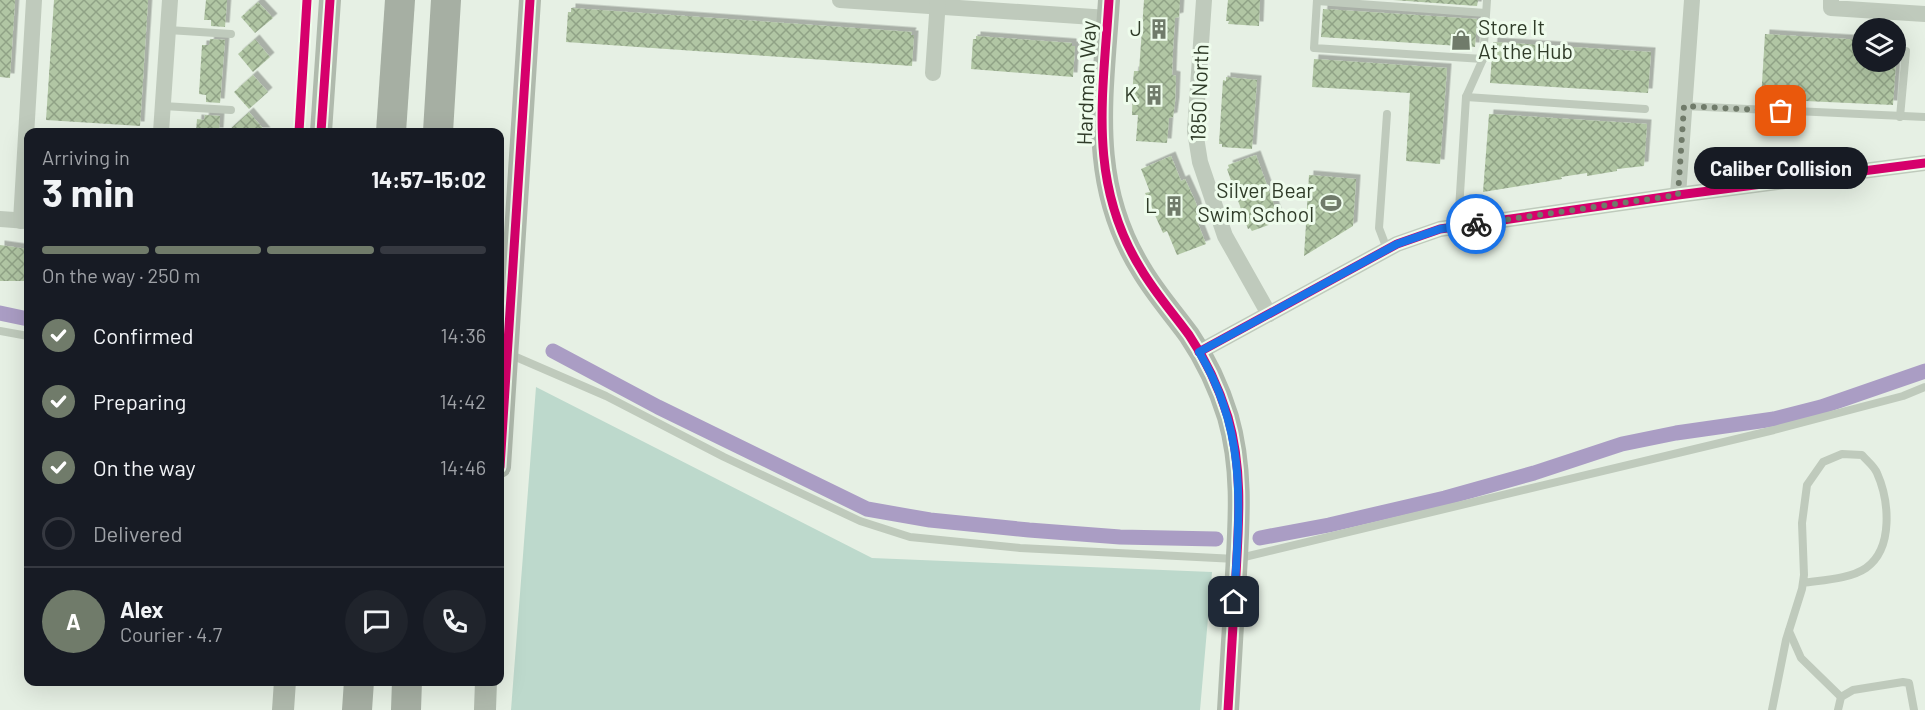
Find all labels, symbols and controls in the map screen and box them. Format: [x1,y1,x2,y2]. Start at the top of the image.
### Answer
place label: Store It At the Hub [1478,14,1573,63]
place label: J [1130,15,1142,40]
building icon: J [1147,17,1171,41]
map controls [1852,18,1906,72]
button: layers [1852,18,1906,72]
street label: Hardman Way [1071,20,1100,146]
shop icon: Store It At the Hub [1449,28,1473,52]
street label: 1850 North [1184,44,1213,142]
place label: K [1124,81,1137,106]
building icon: K [1142,83,1166,107]
pin [1755,85,1806,136]
icon: bag [1764,94,1797,127]
text: Arriving in [42,145,130,169]
callout: Caliber Collision [1694,147,1868,189]
text: Caliber Collision [1710,156,1852,180]
text: 14:57–15:02 [371,166,486,192]
text: 3 min [42,168,135,215]
place label: Silver Bear Swim School [1198,177,1314,226]
sports icon: Silver Bear Swim School [1319,191,1343,215]
place label: L [1145,192,1157,217]
building icon: L [1162,194,1186,218]
courier [1446,194,1506,254]
icon: bike [1460,208,1493,241]
text: On the way · 250 m [42,263,200,287]
icon: check [42,319,75,352]
text: Confirmed [93,322,193,348]
text: 14:36 [441,323,486,347]
icon: check [42,385,75,418]
text: Preparing [93,388,186,414]
text: 14:42 [439,389,486,413]
icon: check [42,451,75,484]
text: On the way [93,454,196,480]
text: 14:46 [440,455,486,479]
text: Delivered [93,520,182,546]
pin [1208,576,1259,627]
icon: home [1217,585,1250,618]
button: chat [345,590,408,653]
button: phone [423,590,486,653]
text: Alex [120,596,163,622]
text: A [66,608,81,634]
text: Courier · 4.7 [120,622,222,646]

